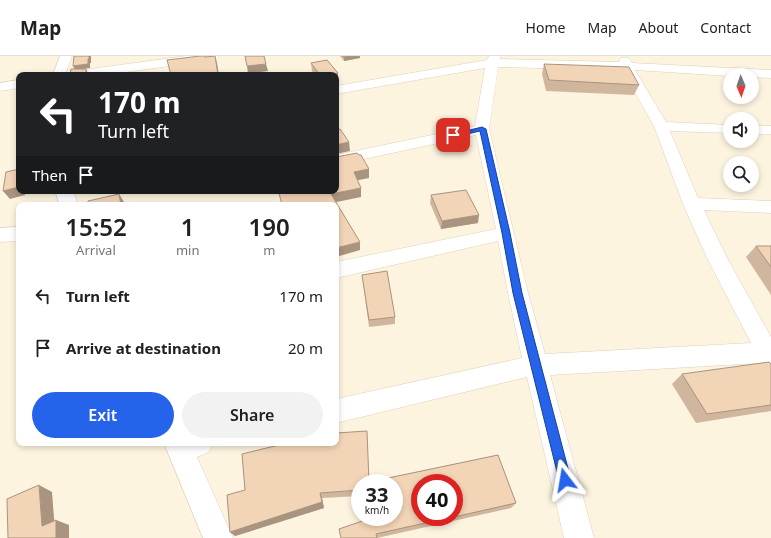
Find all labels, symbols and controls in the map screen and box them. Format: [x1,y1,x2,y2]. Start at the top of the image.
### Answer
text: Map [20,15,61,41]
text: Home [526,18,565,37]
text: Map [587,18,617,37]
text: About [639,18,678,37]
text: Contact [700,18,751,37]
north arrow [723,68,759,104]
map controls [723,68,759,192]
text: 170 m [98,83,181,121]
icon: left [32,88,84,140]
button: sound [723,112,759,148]
pin [436,118,470,152]
text: Turn left [98,119,169,143]
icon: arrive [442,124,464,146]
button: search [723,156,759,192]
icon: arrive [75,164,97,186]
text: Then [32,165,67,185]
text: 15:52 [65,210,127,243]
text: 1 [181,210,195,243]
text: 190 [249,210,290,243]
text: Arrival [76,241,116,259]
text: min [176,241,199,259]
text: m [263,241,275,259]
icon: left [32,285,54,307]
text: Turn left [66,286,130,306]
text: 170 m [279,286,323,306]
icon: arrive [32,337,54,359]
text: Arrive at destination [66,338,221,358]
text: 20 m [288,338,323,358]
button: Exit [32,392,174,438]
button: Share [182,392,323,438]
position arrow [544,459,586,501]
speed limit sign: 40 [411,474,463,526]
text: 33 [366,481,388,508]
text: km/h [365,503,389,517]

